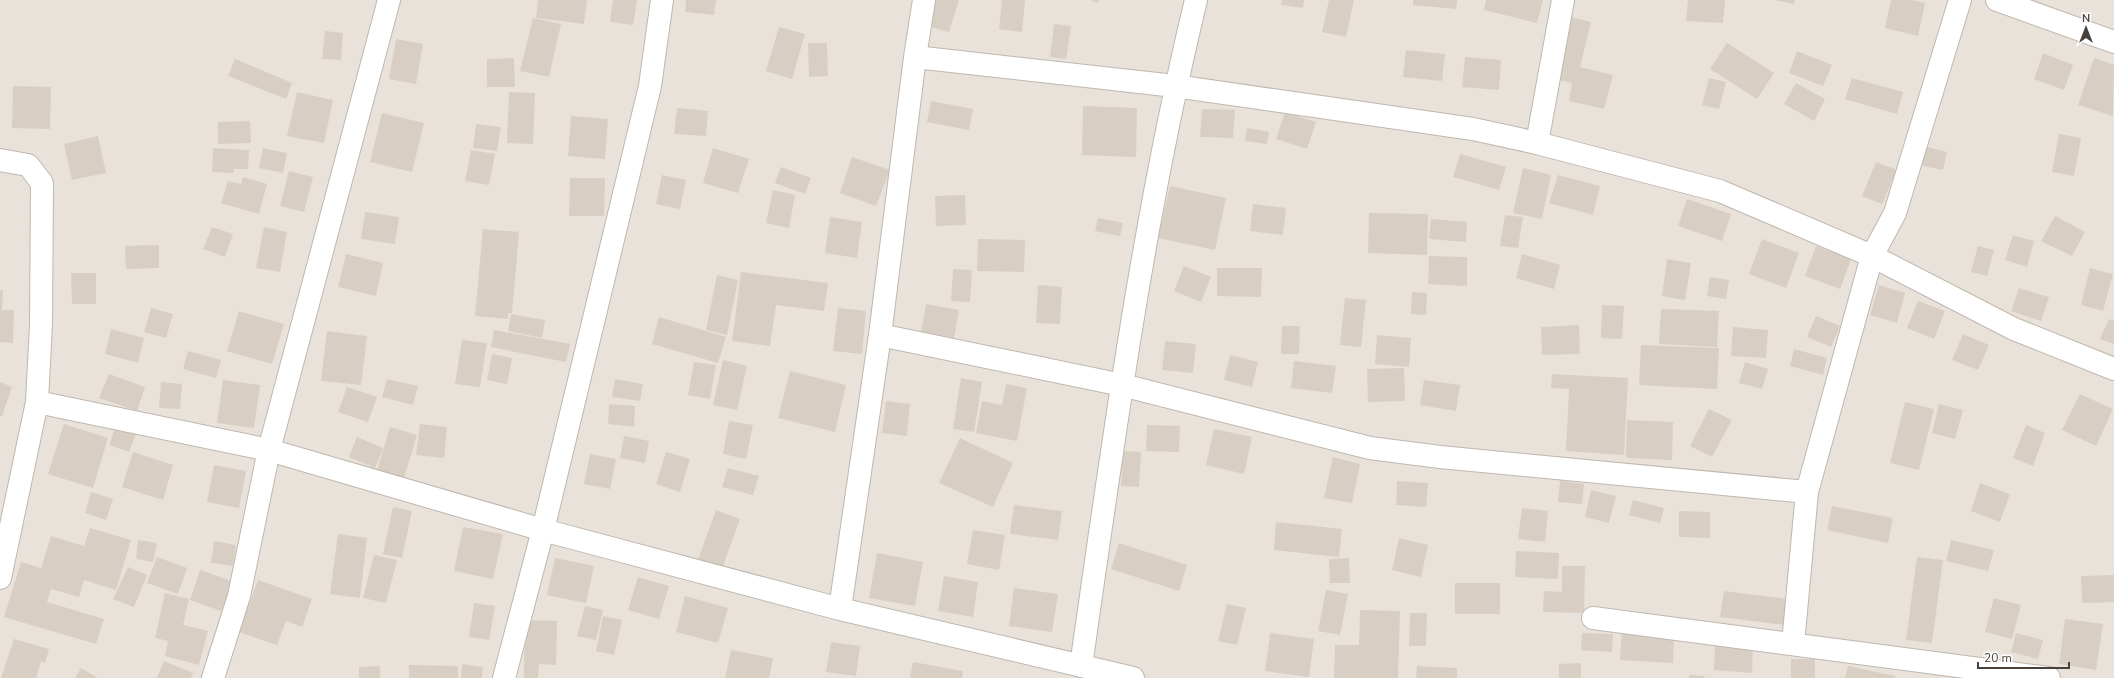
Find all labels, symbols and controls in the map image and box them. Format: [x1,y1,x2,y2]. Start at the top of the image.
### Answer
north arrow [2066,8,2106,48]
text: N [2082,11,2090,26]
scale bar [1978,644,2069,670]
text: 20 m [1984,650,2012,666]

